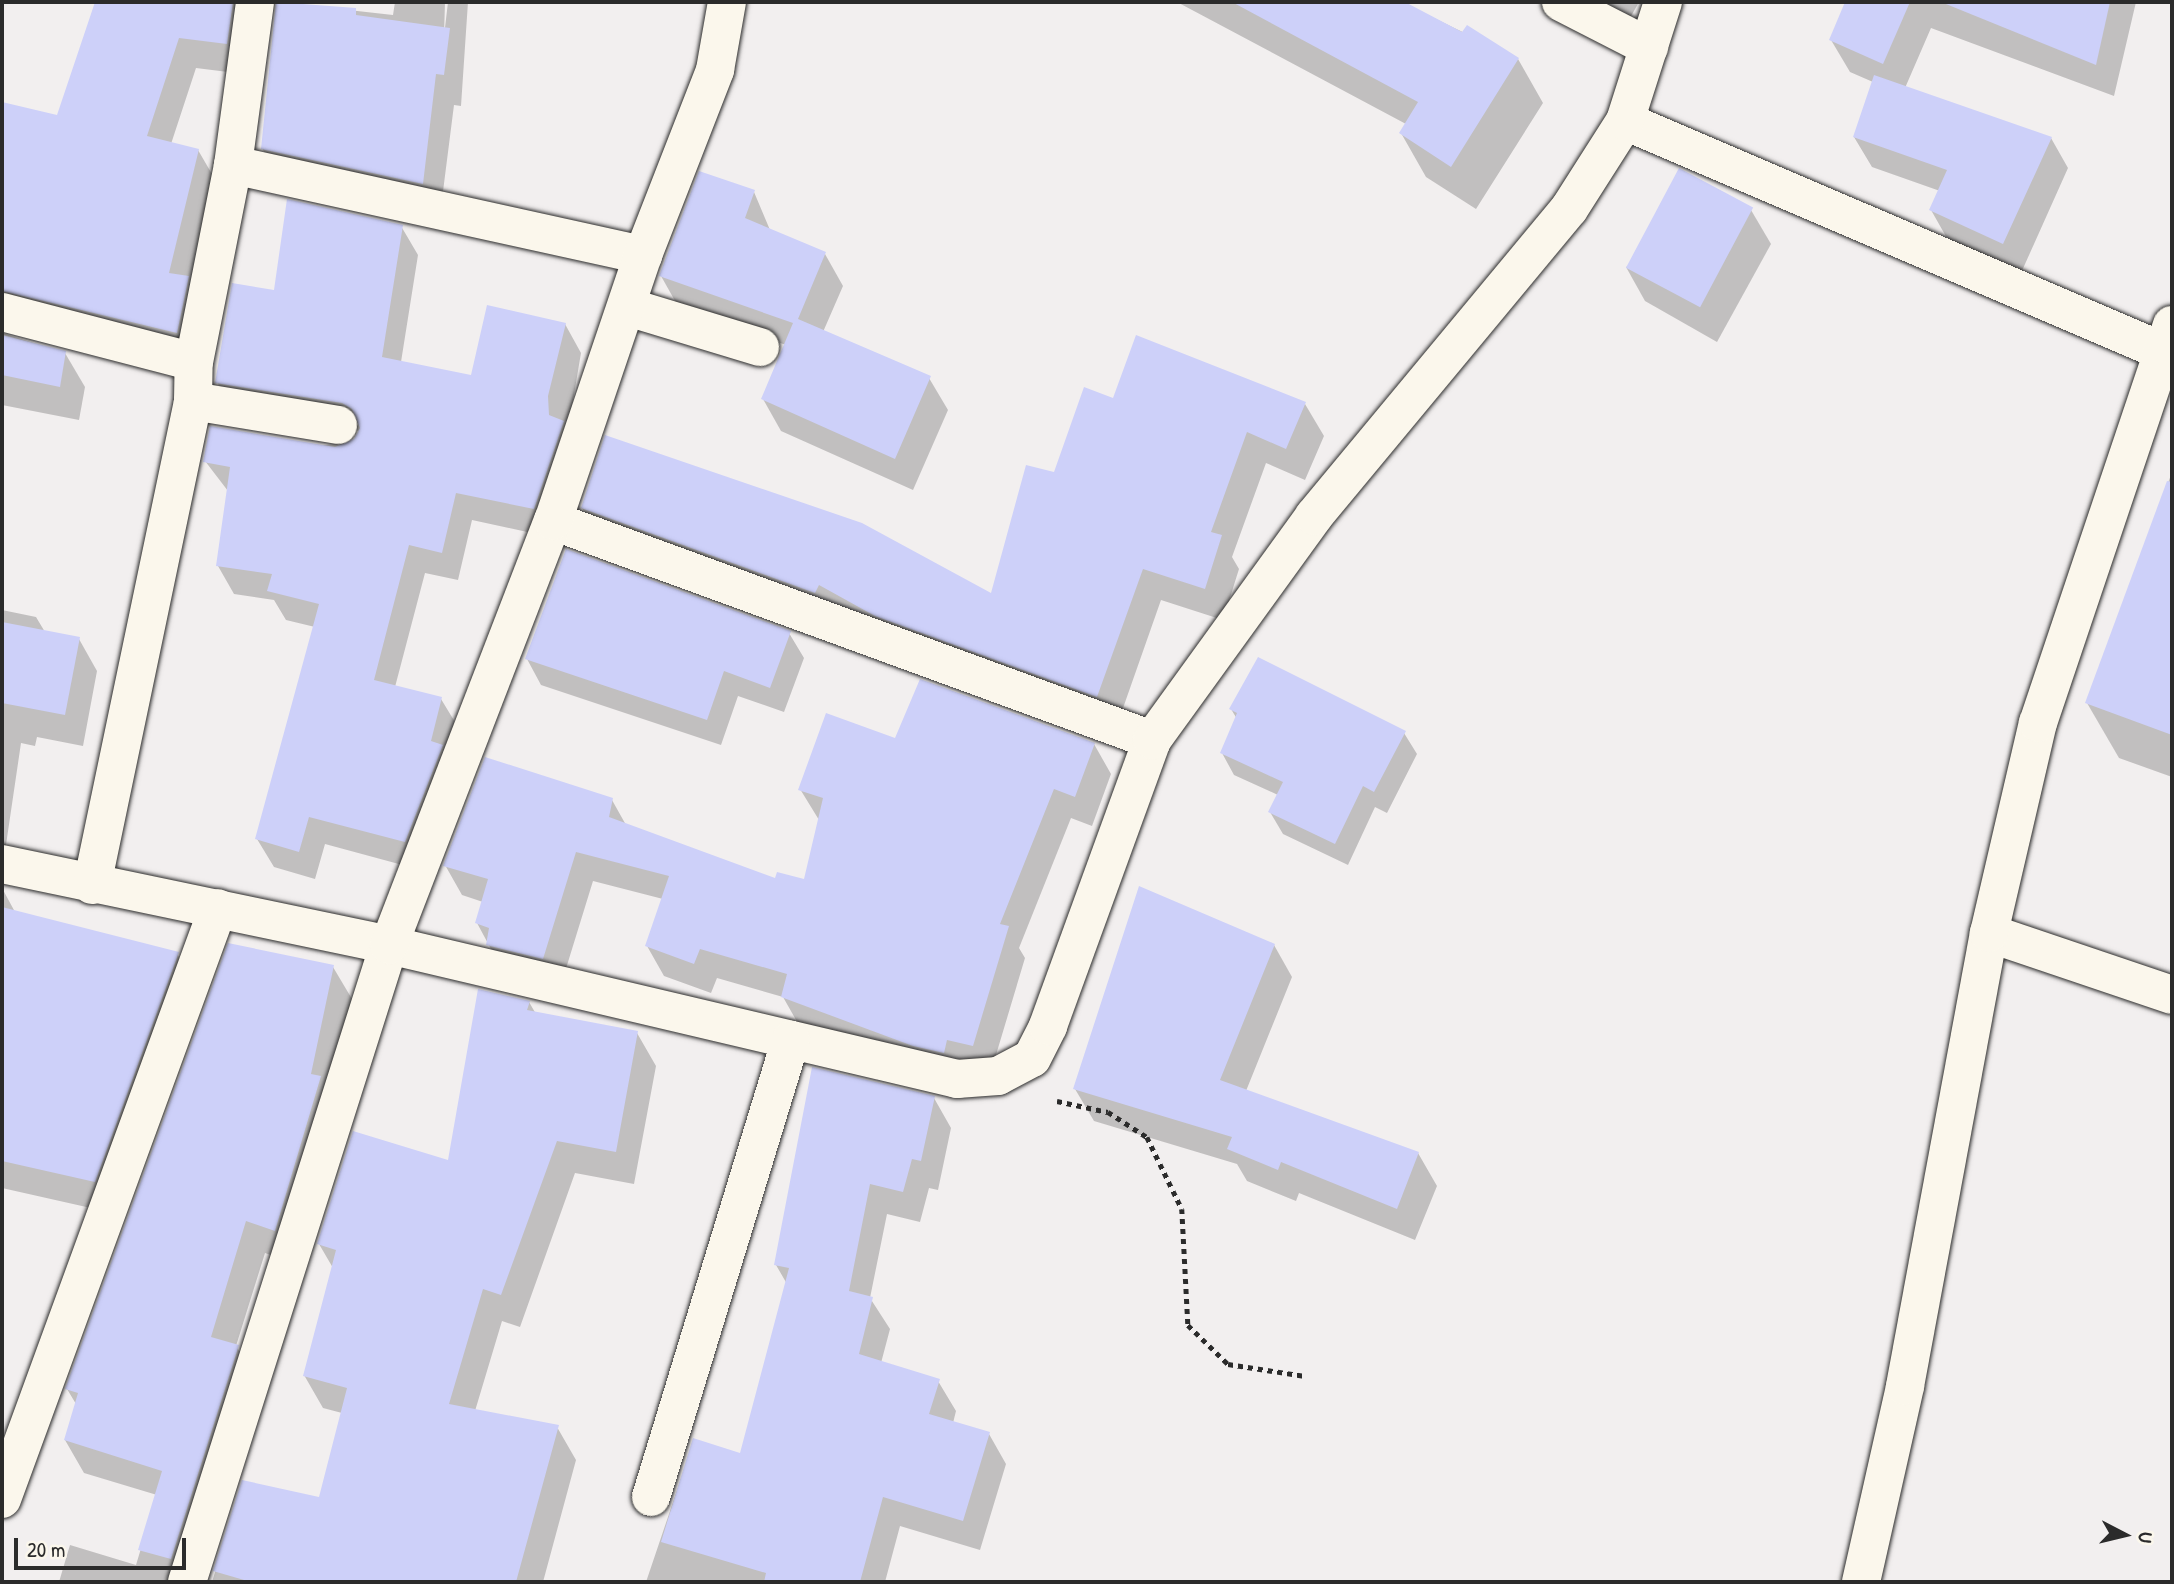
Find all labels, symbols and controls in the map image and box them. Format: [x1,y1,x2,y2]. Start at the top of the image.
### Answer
north arrow [2090,1500,2160,1570]
scale bar [18,1524,189,1568]
text: U [2132,1531,2159,1544]
text: 20 m [27,1535,65,1564]

